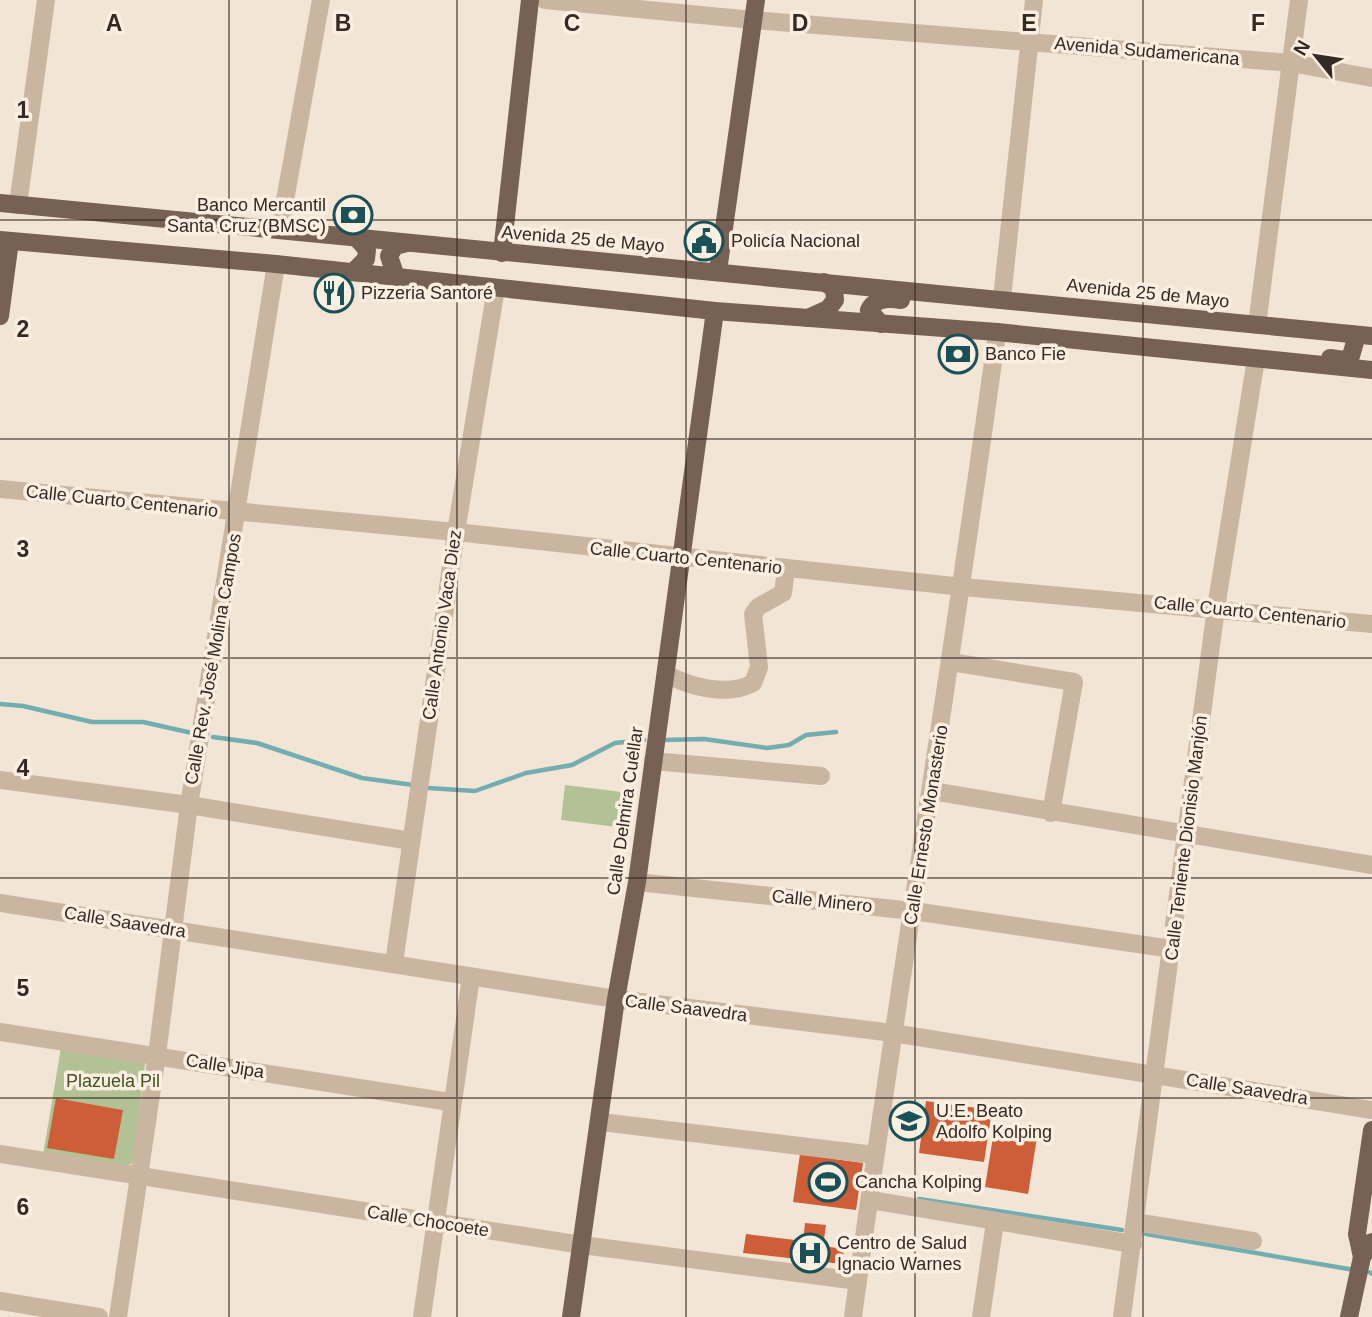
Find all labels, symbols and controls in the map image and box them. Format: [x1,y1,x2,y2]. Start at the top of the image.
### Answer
text: A [106,10,122,36]
text: B [335,10,351,36]
text: C [564,10,580,36]
text: D [792,10,808,36]
text: E [1021,10,1037,36]
text: F [1251,10,1265,36]
north arrow [1281,21,1351,91]
street label: Avenida Sudamericana [1054,33,1241,69]
text: N [1289,37,1314,59]
text: 1 [17,97,30,123]
bank icon: Banco Mercantil Santa Cruz (BMSC) [332,194,374,236]
place label: Banco Mercantil Santa Cruz (BMSC) [167,195,326,236]
public building icon: Policía Nacional [683,220,725,262]
street label: Avenida 25 de Mayo [501,222,665,256]
place label: Policía Nacional [731,231,860,251]
restaurant icon: Pizzeria Santoré [313,272,355,314]
street label: Avenida 25 de Mayo [1066,274,1230,312]
place label: Pizzeria Santoré [361,283,493,303]
text: 2 [17,316,29,342]
bank icon: Banco Fie [937,333,979,375]
place label: Banco Fie [985,344,1066,364]
street label: Calle Cuarto Centenario [25,481,219,521]
street label: Calle Antonio Vaca Diez [419,529,465,721]
street label: Calle Rev. José Molina Campos [181,532,245,786]
text: 3 [17,536,29,562]
street label: Calle Cuarto Centenario [589,538,783,578]
street label: Calle Cuarto Centenario [1153,592,1347,632]
street label: Calle Teniente Dionisio Manjón [1161,714,1211,962]
street label: Calle Ernesto Monasterio [900,724,952,926]
street label: Calle Delmira Cuéllar [603,725,647,897]
text: 4 [17,755,30,781]
street label: Calle Minero [771,886,873,916]
street label: Calle Saavedra [63,902,188,942]
text: 5 [17,975,30,1001]
street label: Calle Saavedra [624,991,749,1026]
street label: Calle Jipa [184,1050,267,1082]
street label: Calle Saavedra [1185,1069,1310,1109]
park label: Plazuela Pil [66,1071,160,1091]
school or university icon: U.E. Beato Adolfo Kolping [888,1100,930,1142]
place label: U.E. Beato Adolfo Kolping [936,1101,1052,1142]
sports icon: Cancha Kolping [807,1161,849,1203]
place label: Cancha Kolping [855,1172,982,1192]
text: 6 [17,1194,29,1220]
street label: Calle Chocoete [366,1201,490,1241]
hospital icon: Centro de Salud Ignacio Warnes [789,1232,831,1274]
place label: Centro de Salud Ignacio Warnes [837,1233,967,1274]

